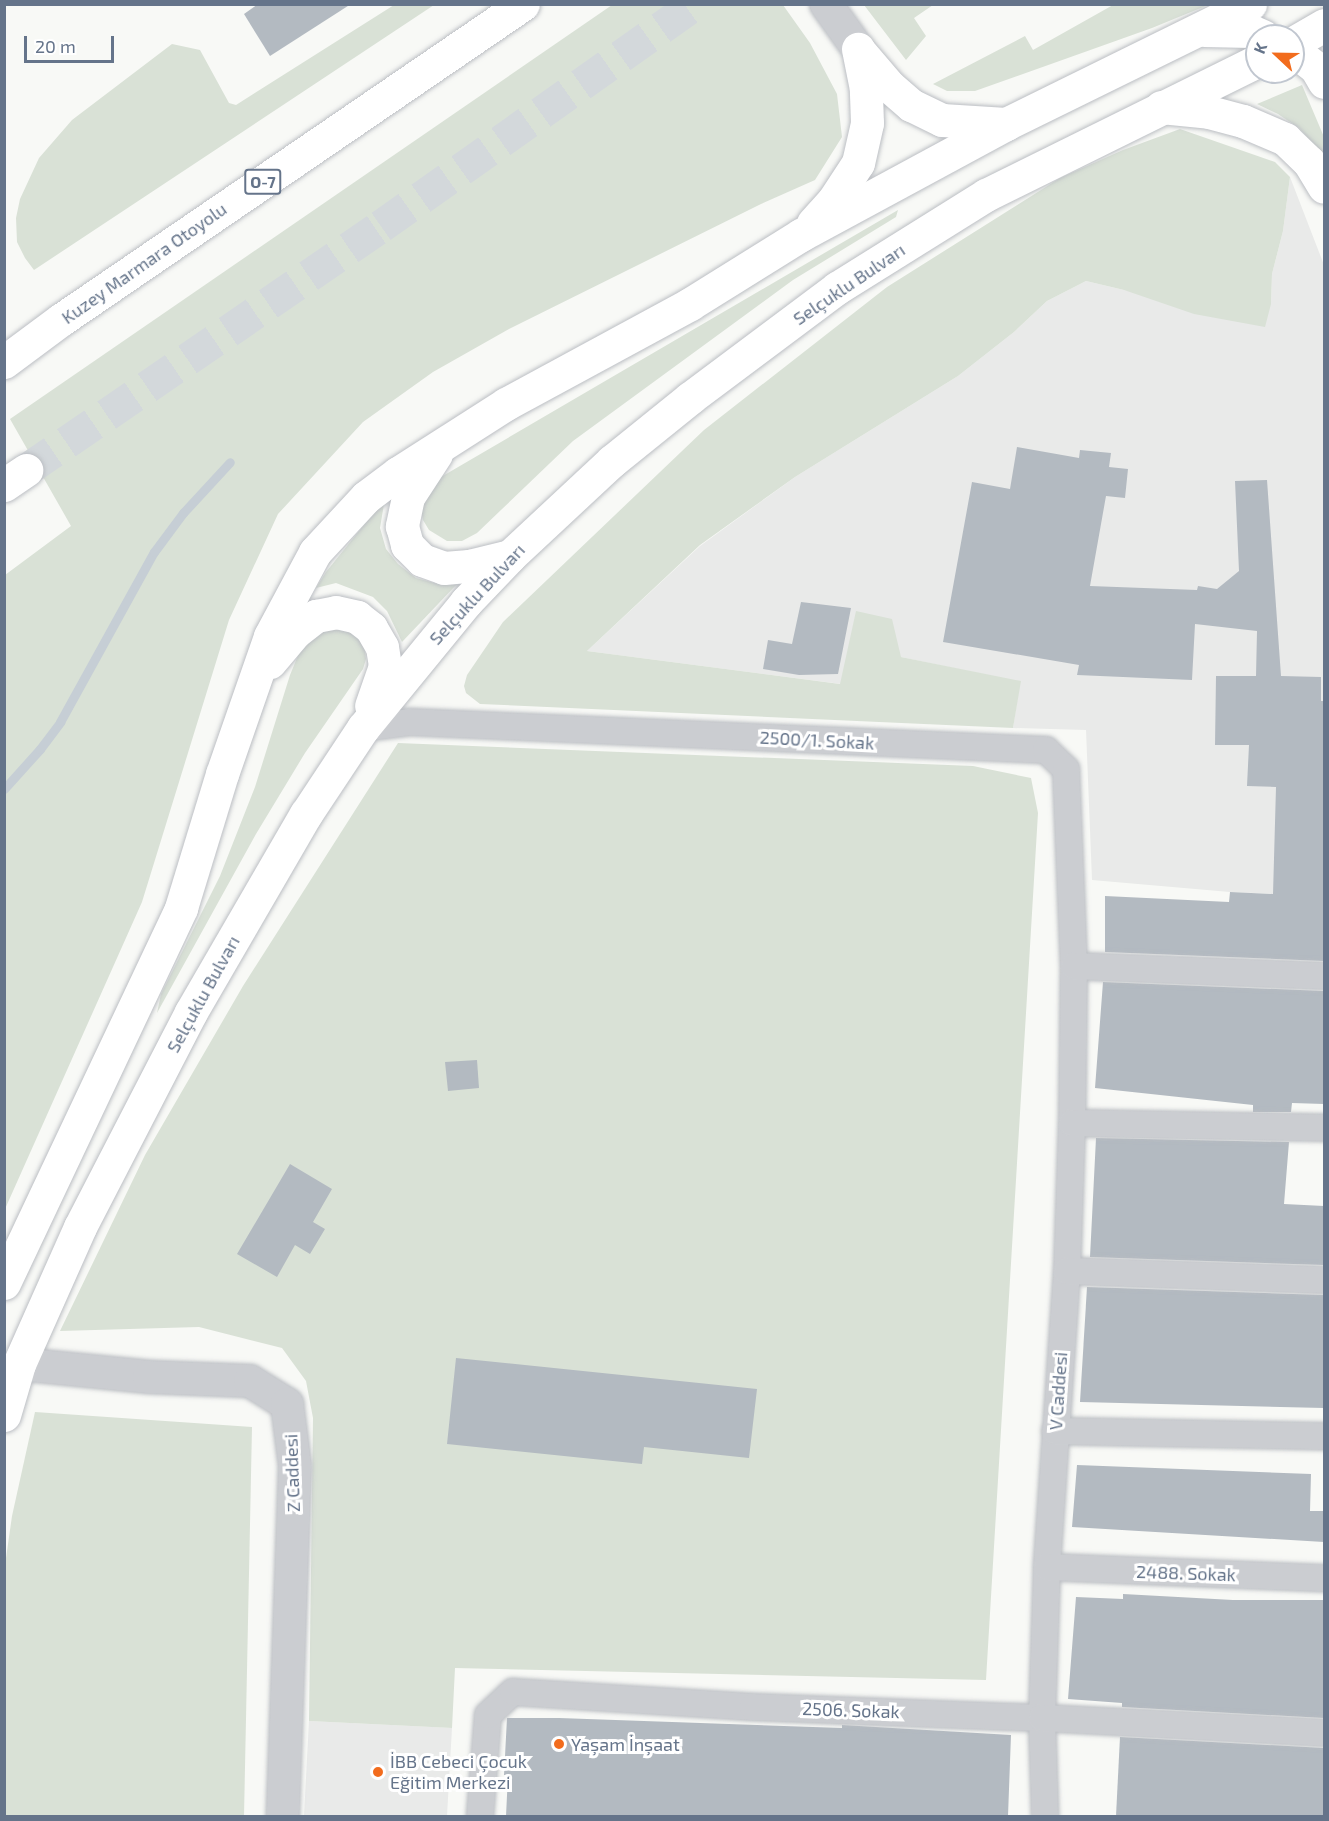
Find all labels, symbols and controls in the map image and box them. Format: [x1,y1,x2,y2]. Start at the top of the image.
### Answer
scale bar [27,24,117,62]
north arrow [1245,24,1305,84]
text: 20 m [35,35,76,57]
text: K [1249,40,1270,56]
road number: O-7 [244,169,282,195]
street label: Kuzey Marmara Otoyolu [57,198,231,328]
street label: Selçuklu Bulvarı [789,239,909,329]
street label: Selçuklu Bulvarı [425,539,529,649]
street label: 2500/1. Sokak [759,726,875,754]
street label: Selçuklu Bulvarı [162,932,244,1056]
street label: V Caddesi [1044,1351,1072,1431]
street label: Z Caddesi [280,1434,304,1512]
street label: 2488. Sokak [1136,1560,1236,1586]
street label: 2506. Sokak [802,1698,900,1722]
place label: Yaşam İnşaat [571,1733,680,1755]
marker: Yaşam İnşaat [552,1737,566,1751]
place label: İBB Cebeci Çocuk Eğitim Merkezi [390,1751,527,1794]
marker: İBB Cebeci Çocuk Eğitim Merkezi [371,1765,385,1779]

